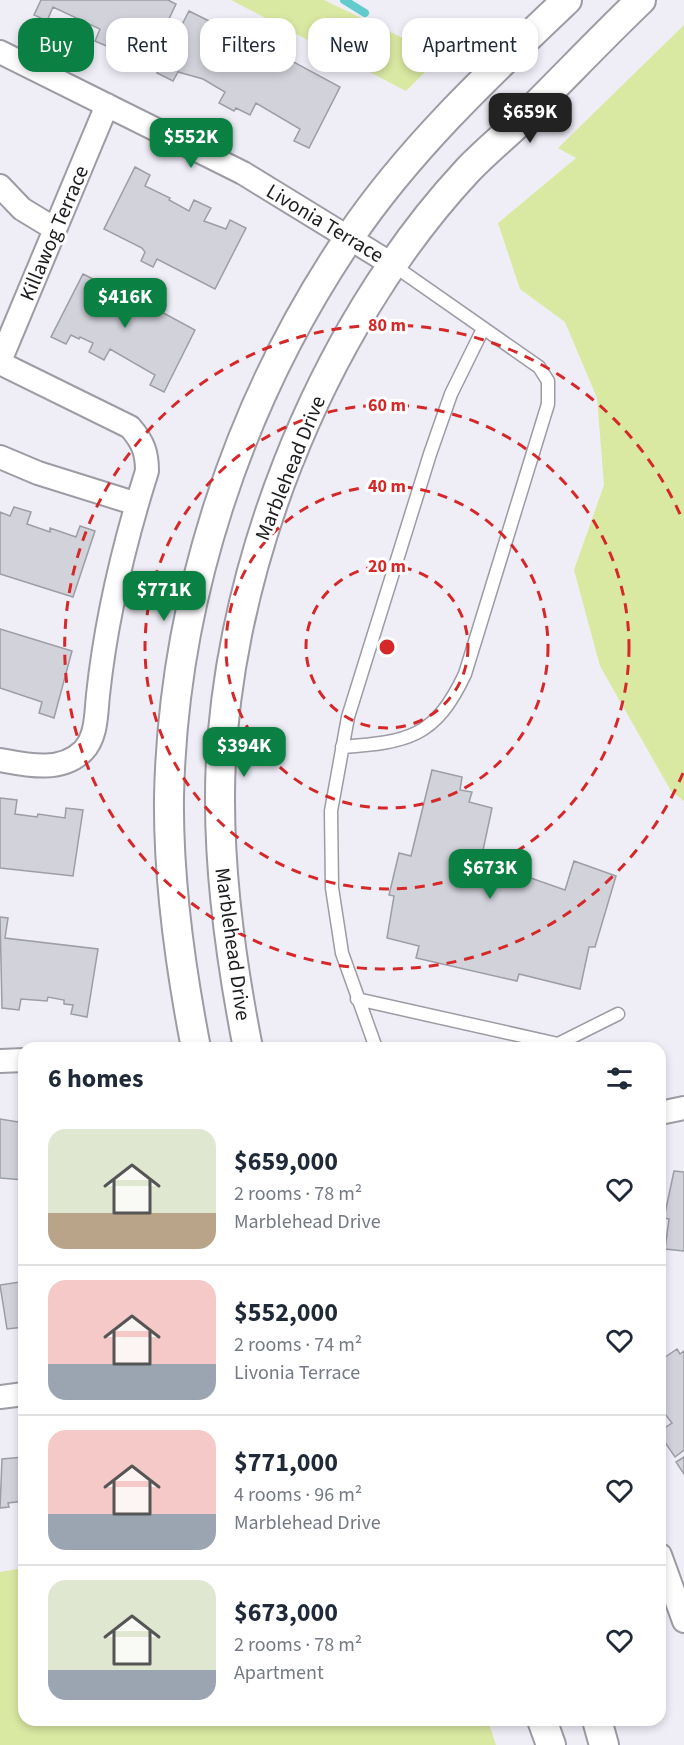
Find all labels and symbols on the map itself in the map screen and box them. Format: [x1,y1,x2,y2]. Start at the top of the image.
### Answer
pin: $659K [488,93,572,144]
pin: $552K [149,118,233,169]
street label: Killawog Terrace [12,161,96,305]
street label: Livonia Terrace [261,176,389,270]
pin: $416K [83,278,167,329]
text: 80 m [368,313,406,338]
street label: Marblehead Drive [247,391,333,545]
text: 60 m [368,393,406,418]
text: 40 m [368,474,406,499]
text: 20 m [368,554,406,579]
pin: $771K [122,571,206,622]
centre of rings [377,637,397,657]
pin: $394K [202,727,286,778]
pin: $673K [448,849,532,900]
street label: Marblehead Drive [207,866,259,1022]

